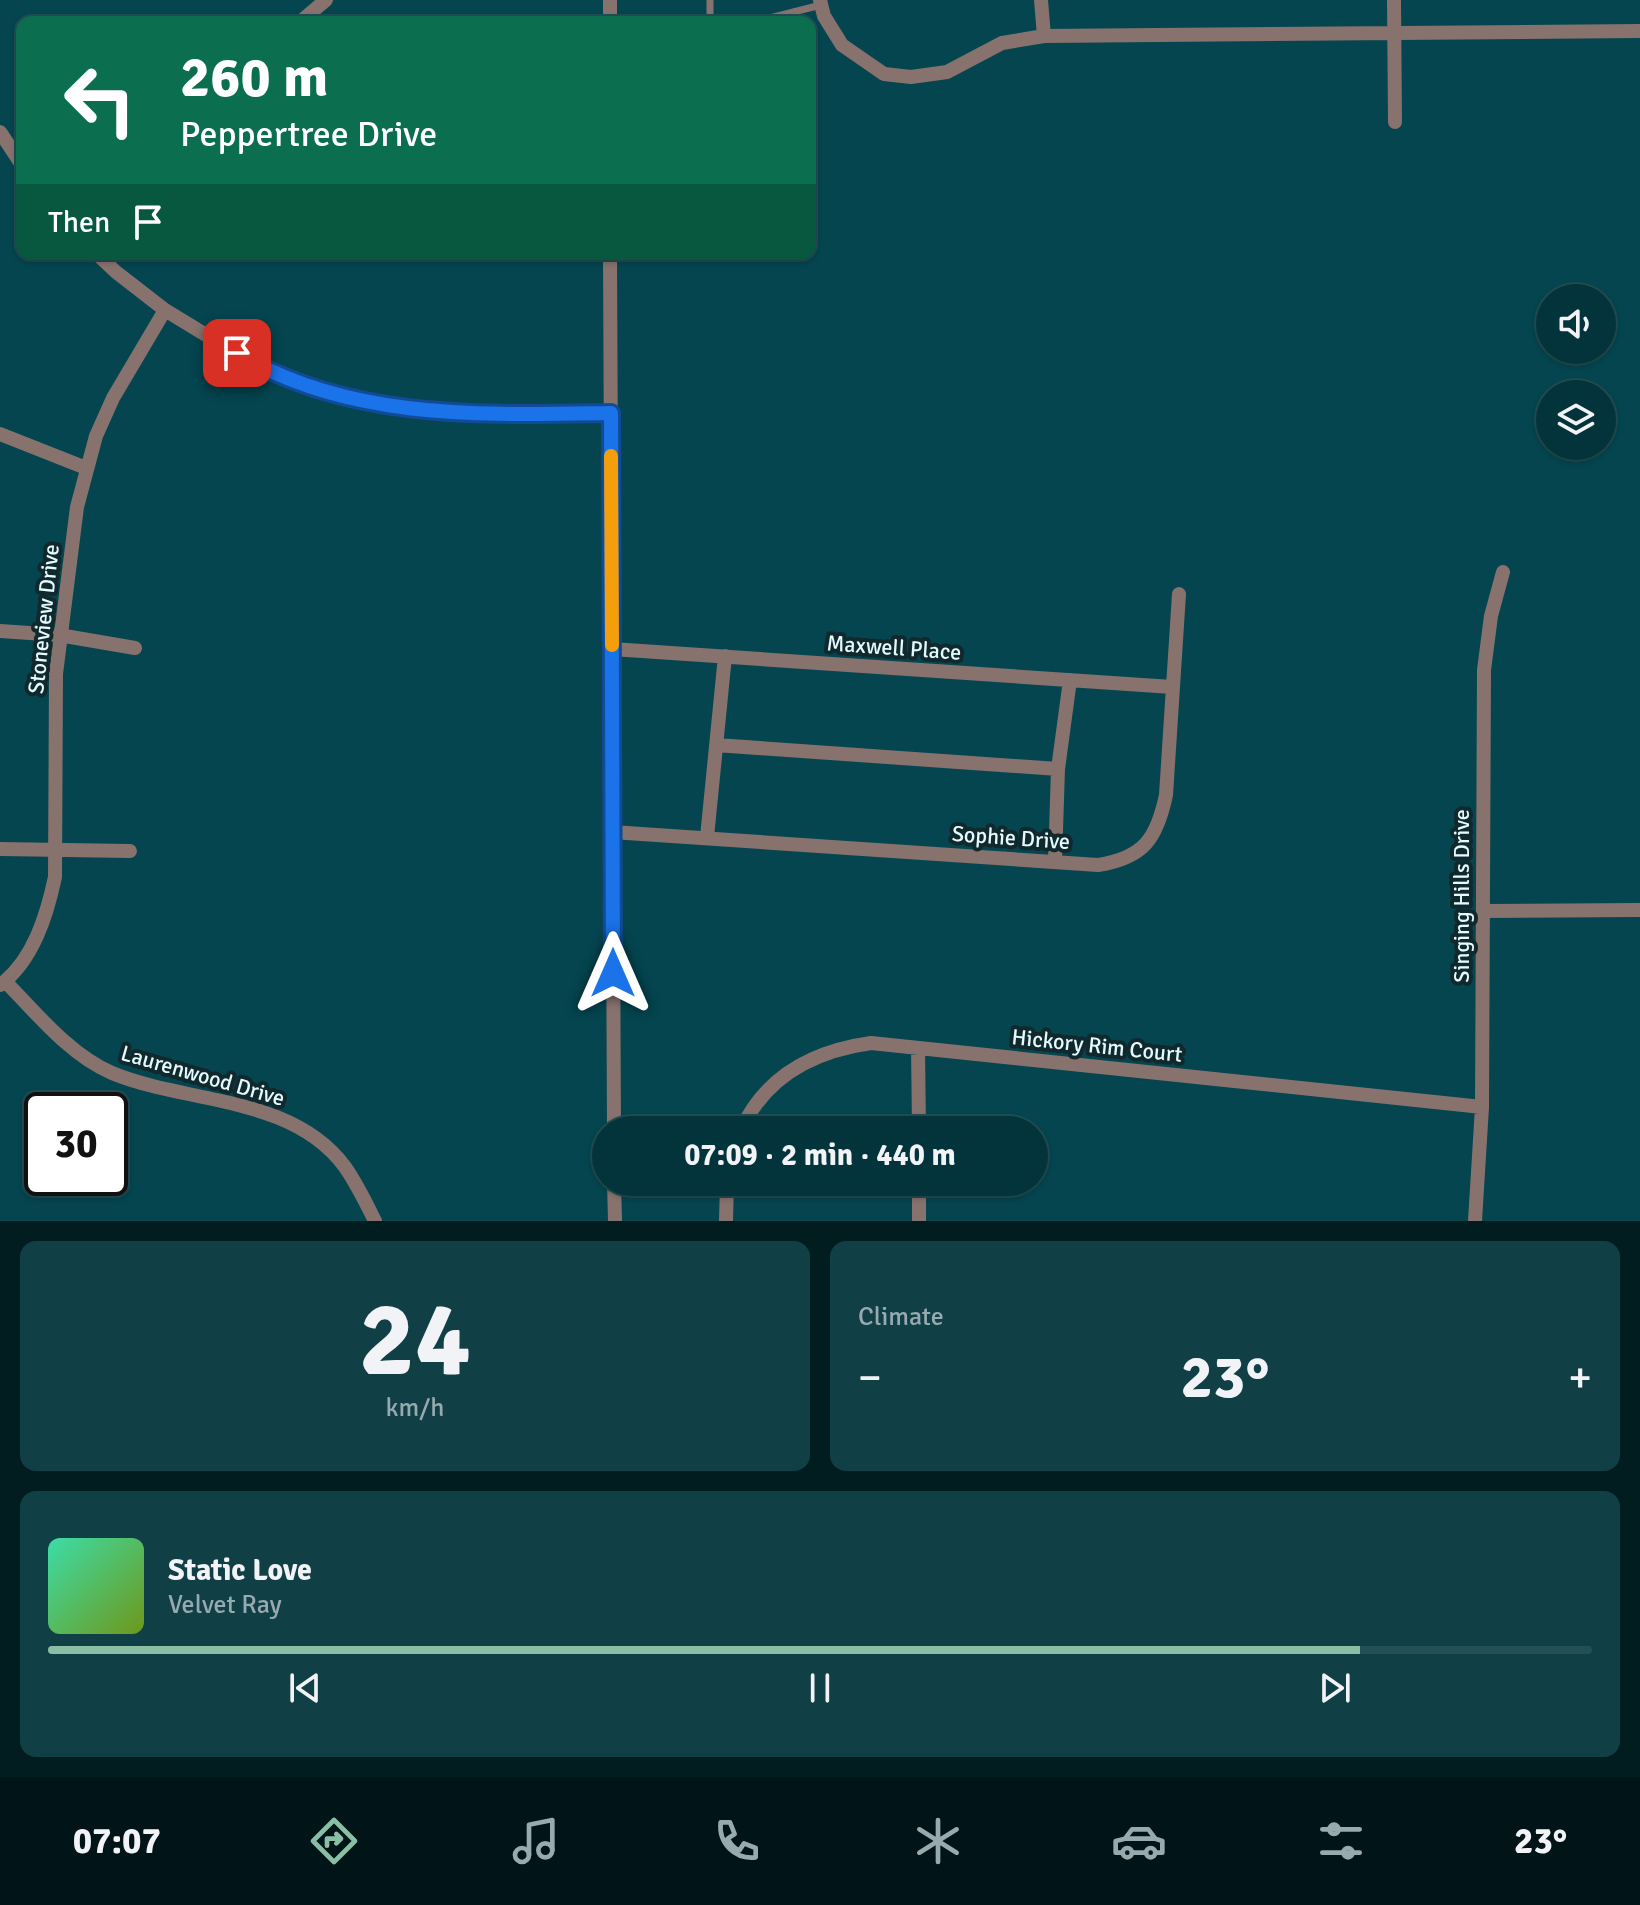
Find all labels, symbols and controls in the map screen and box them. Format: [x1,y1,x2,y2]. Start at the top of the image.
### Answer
text: 260 m [180,43,328,112]
icon: left [48,48,152,152]
text: Peppertree Drive [180,112,437,157]
icon: arrive [126,200,170,244]
text: Then [48,204,110,241]
map controls [1536,284,1616,460]
button: sound [1536,284,1616,364]
pin [203,319,271,387]
icon: arrive [215,331,259,375]
button: layers [1536,380,1616,460]
street label: Stoneview Drive [22,543,65,695]
street label: Maxwell Place [826,629,962,666]
street label: Singing Hills Drive [1448,809,1475,983]
street label: Sophie Drive [951,820,1071,855]
position arrow [571,931,655,1015]
street label: Hickory Rim Court [1010,1023,1184,1068]
street label: Laurenwood Drive [118,1039,288,1112]
speed limit sign: 30 [24,1092,128,1196]
text: 07:09 · 2 min · 440 m [684,1137,956,1174]
text: 24 [359,1276,471,1404]
text: Climate [858,1301,944,1333]
text: 23° [1181,1341,1269,1415]
text: − [858,1351,882,1405]
text: + [1568,1351,1592,1405]
text: km/h [386,1392,444,1424]
text: Static Love [168,1552,312,1589]
text: Velvet Ray [168,1589,282,1621]
icon: previous [283,1666,327,1710]
icon: pause [798,1666,842,1710]
icon: next [1313,1666,1357,1710]
icon: directions [306,1813,362,1869]
icon: music [508,1813,564,1869]
icon: phone [709,1813,765,1869]
icon: climate [910,1813,966,1869]
icon: car [1111,1813,1167,1869]
icon: filters [1313,1813,1369,1869]
text: 07:07 [73,1819,161,1864]
text: 23° [1514,1819,1567,1864]

